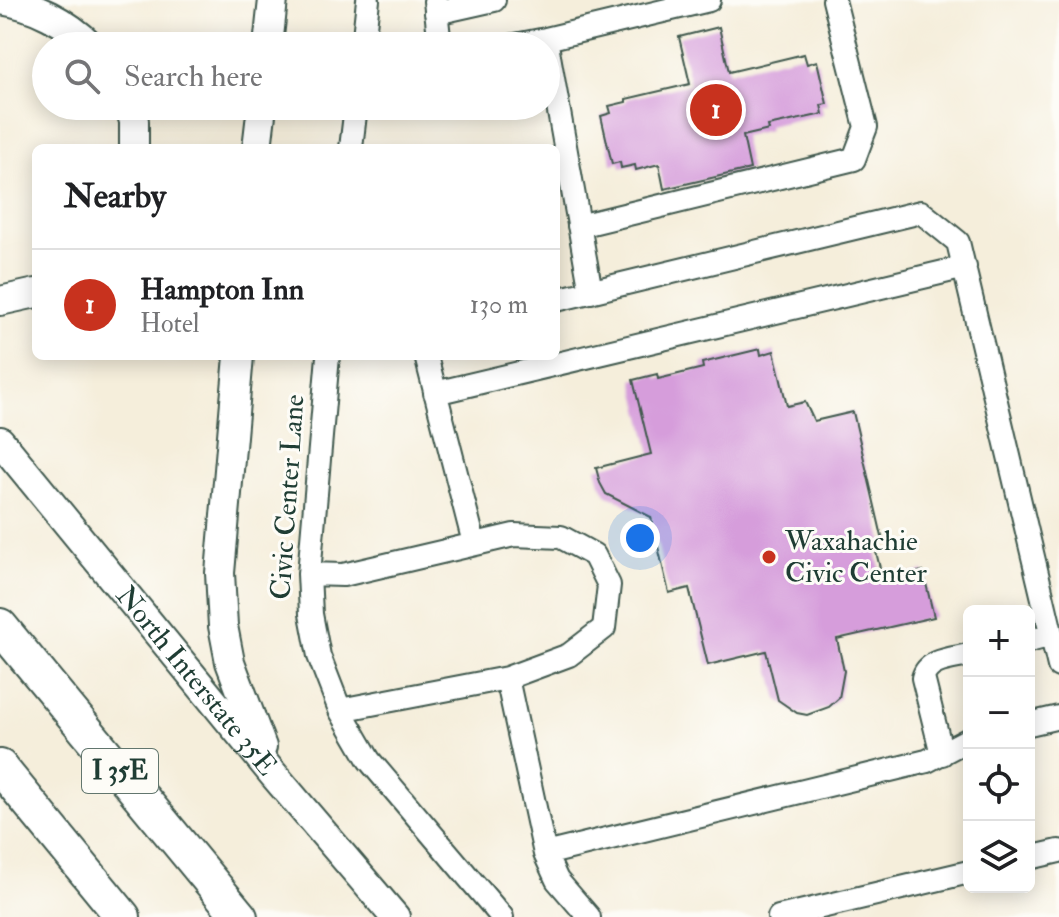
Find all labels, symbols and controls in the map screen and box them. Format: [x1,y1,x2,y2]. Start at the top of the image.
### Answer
search box [32,32,560,120]
icon: search [60,54,104,98]
text: Search here [124,58,263,95]
pin: 1 [690,80,742,140]
text: Nearby [64,175,166,218]
text: Hampton Inn [140,271,304,308]
text: 1 [85,289,95,321]
text: 130 m [470,289,528,321]
text: Hotel [140,308,199,340]
street label: Civic Center Lane [263,393,313,601]
your location [620,518,660,558]
place label: Waxahachie Civic Center [784,524,927,591]
marker: Waxahachie Civic Center [760,548,778,566]
street label: North Interstate 35E [109,579,285,783]
map controls [963,605,1035,893]
button: + [963,605,1035,677]
button: − [963,677,1035,749]
road number: I 35E [82,749,158,793]
button: locate [963,749,1035,821]
button: layers [963,821,1035,893]

